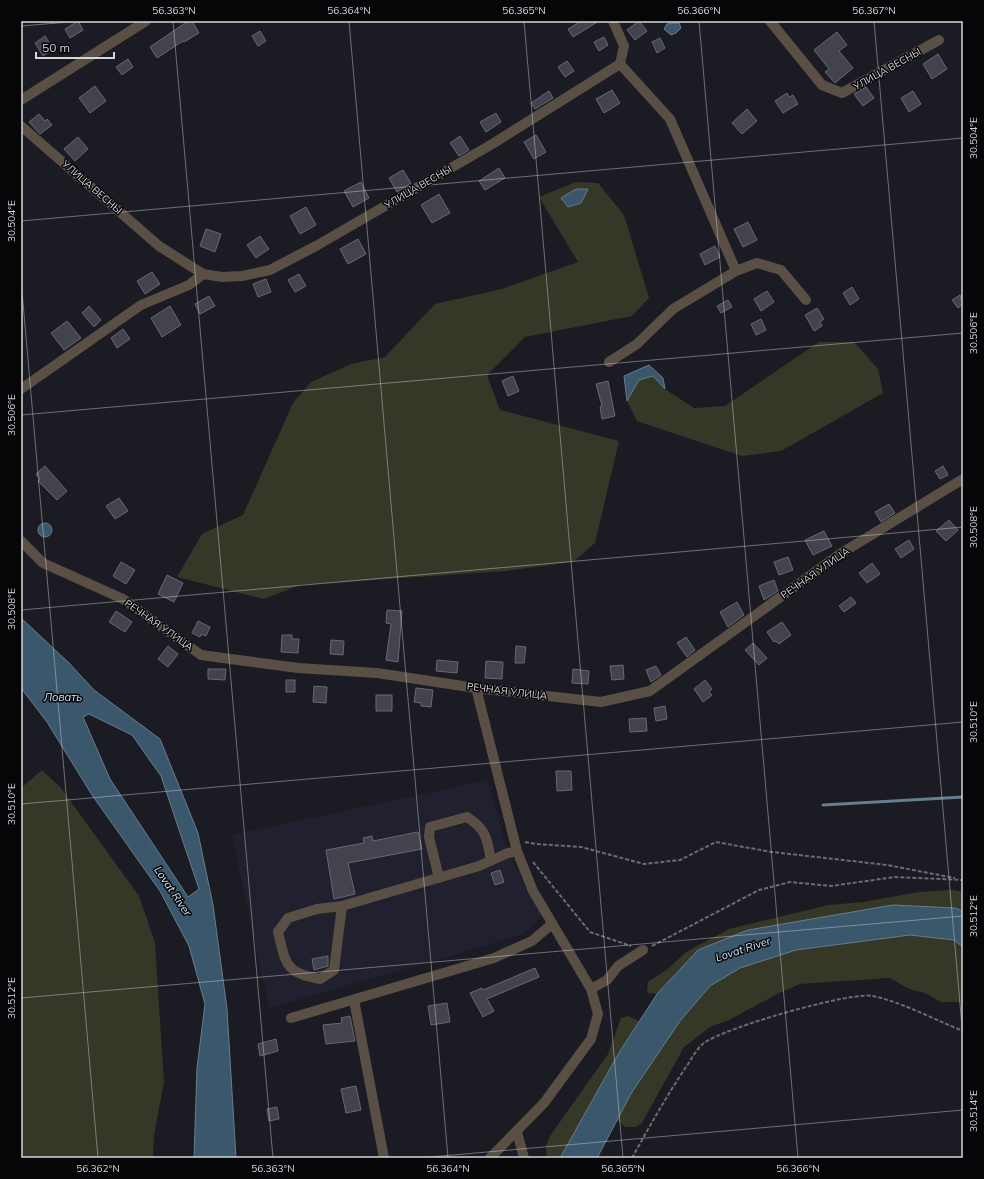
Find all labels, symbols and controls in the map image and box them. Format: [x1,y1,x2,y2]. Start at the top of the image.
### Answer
text: 56.363°N [152,4,196,17]
text: 56.364°N [327,4,371,17]
text: 56.365°N [502,4,546,17]
text: 56.366°N [677,4,721,17]
text: 56.367°N [852,4,896,17]
scale bar [36,34,114,60]
text: 50 m [42,40,70,55]
street label: УЛИЦА ВЕСНЫ [850,45,923,93]
text: 30.504°E [967,117,980,159]
street label: УЛИЦА ВЕСНЫ [58,157,125,217]
street label: УЛИЦА ВЕСНЫ [381,162,454,212]
text: 30.504°E [5,200,18,242]
text: 30.506°E [967,312,980,354]
text: 30.506°E [5,394,18,436]
text: 30.508°E [967,506,980,548]
street label: РЕЧНАЯ УЛИЦА [778,544,852,602]
text: 30.508°E [5,588,18,630]
street label: РЕЧНАЯ УЛИЦА [122,596,196,654]
street label: РЕЧНАЯ УЛИЦА [466,680,549,702]
water label: Ловать [43,690,82,704]
text: 30.510°E [967,701,980,743]
text: 30.510°E [5,783,18,825]
water label: Lovat River [151,863,195,919]
text: 30.512°E [967,895,980,937]
water label: Lovat River [714,933,773,964]
text: 30.512°E [5,977,18,1019]
text: 30.514°E [967,1090,980,1132]
text: 56.362°N [76,1162,120,1175]
text: 56.363°N [251,1162,295,1175]
text: 56.364°N [426,1162,470,1175]
text: 56.365°N [601,1162,645,1175]
text: 56.366°N [776,1162,820,1175]

